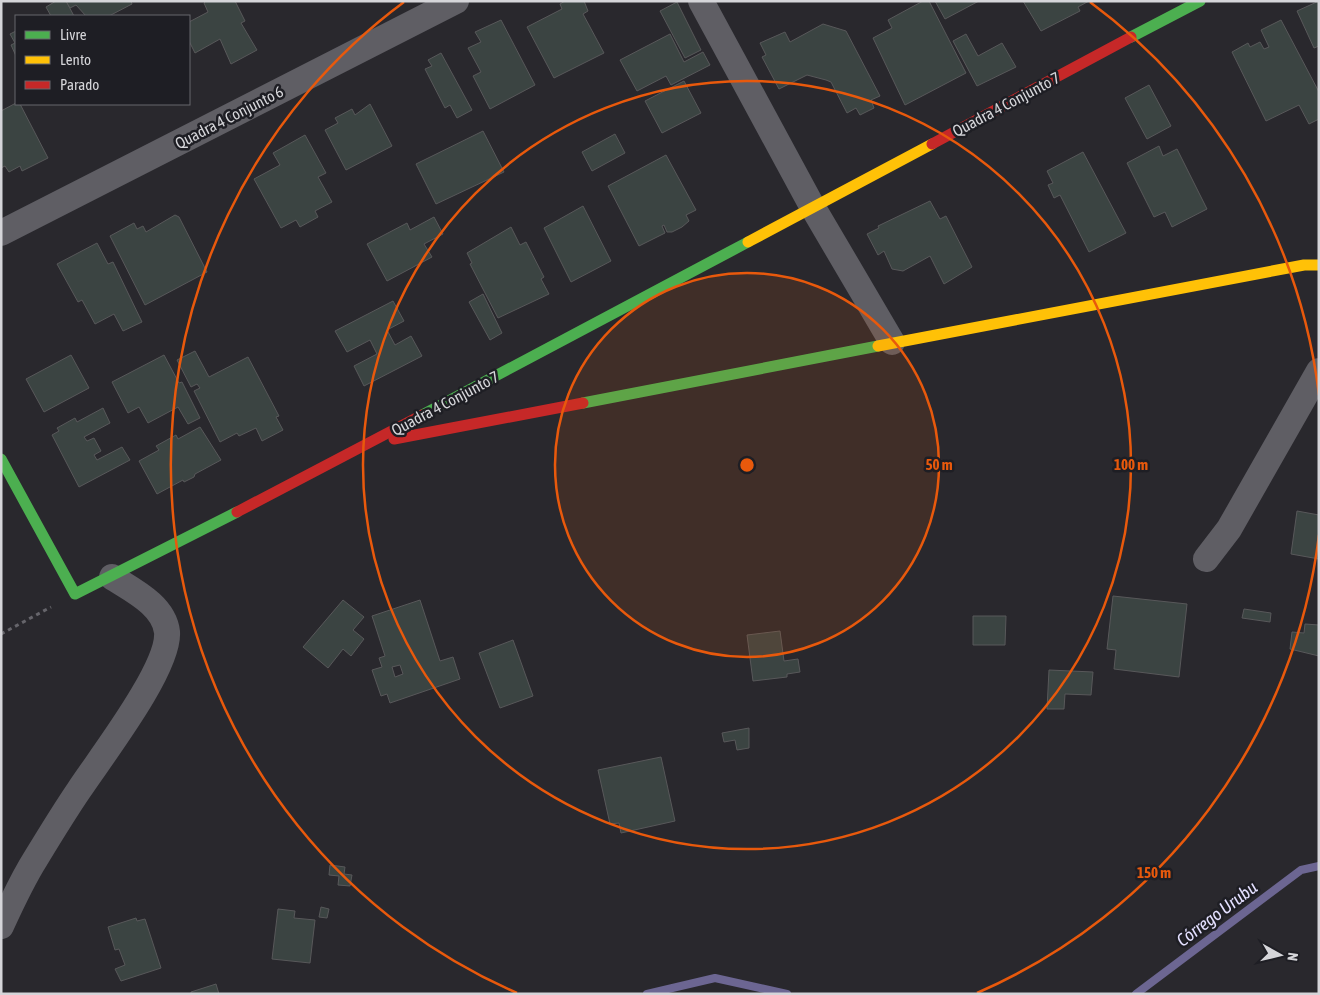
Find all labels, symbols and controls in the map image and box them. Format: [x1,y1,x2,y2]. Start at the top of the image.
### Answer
legend [15,15,190,105]
text: Livre [60,26,87,43]
text: Lento [60,51,91,68]
street label: Quadra 4 Conjunto 7 [949,68,1063,141]
text: Parado [60,76,99,93]
street label: Quadra 4 Conjunto 6 [172,82,287,153]
street label: Quadra 4 Conjunto 7 [388,367,502,440]
centre of rings [738,456,756,474]
text: 50 m [926,456,953,473]
text: 100 m [1114,456,1148,473]
text: 150 m [1137,864,1171,881]
water label: Córrego Urubu [1172,876,1261,951]
north arrow [1255,930,1305,980]
text: N [1284,952,1301,962]

